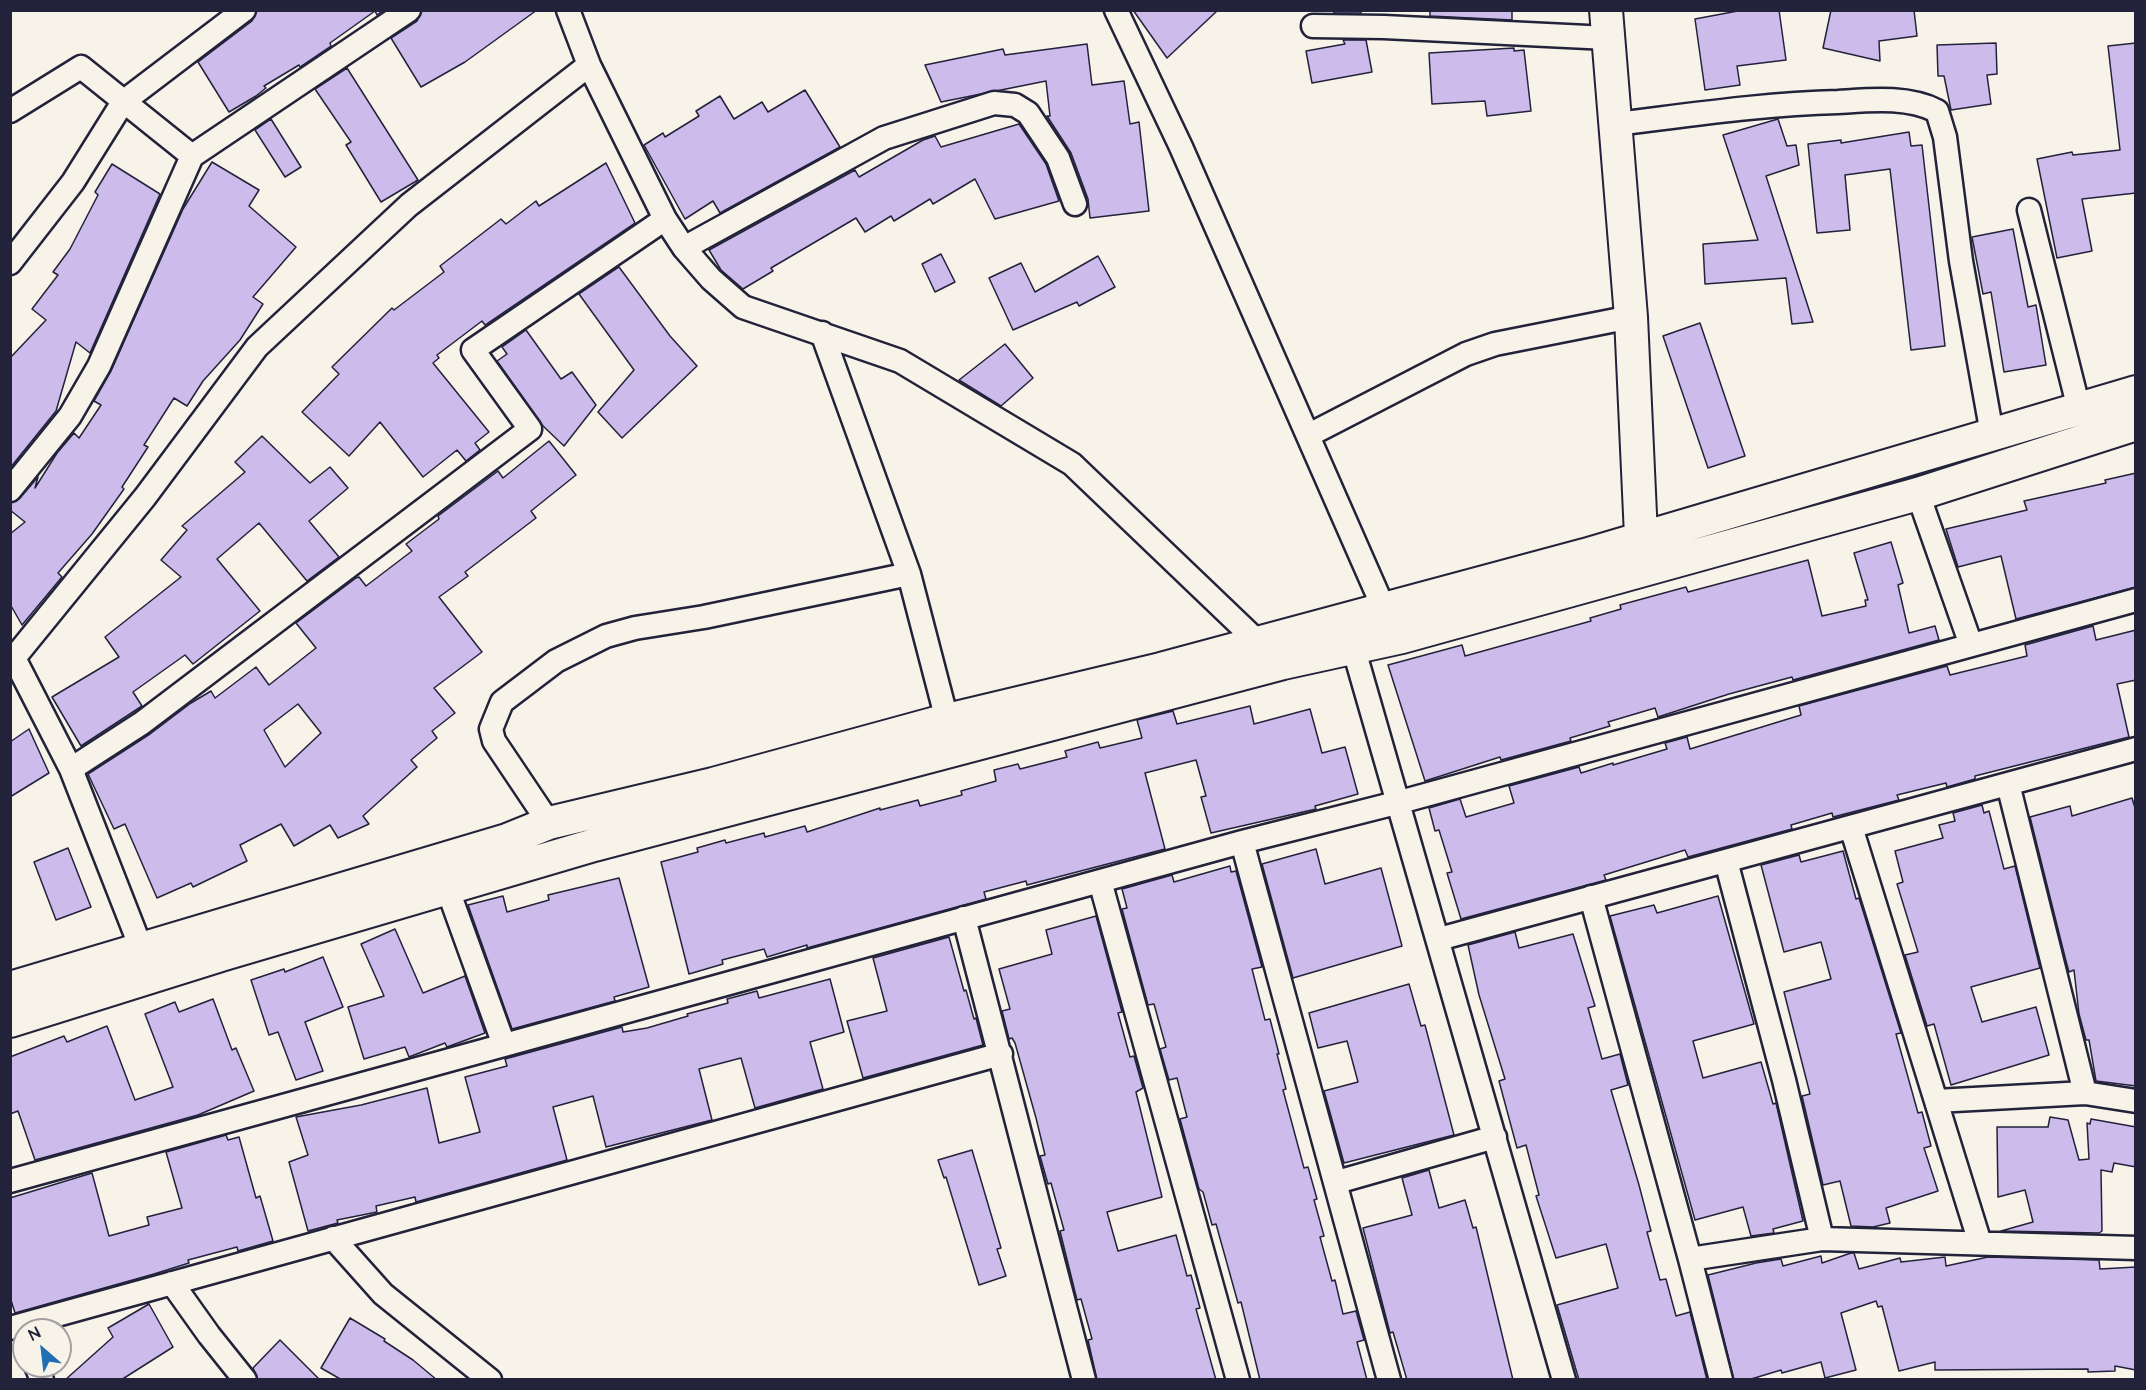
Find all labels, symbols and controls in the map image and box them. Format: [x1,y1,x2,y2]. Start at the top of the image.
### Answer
north arrow [12,1318,72,1378]
text: N [25,1322,44,1346]

